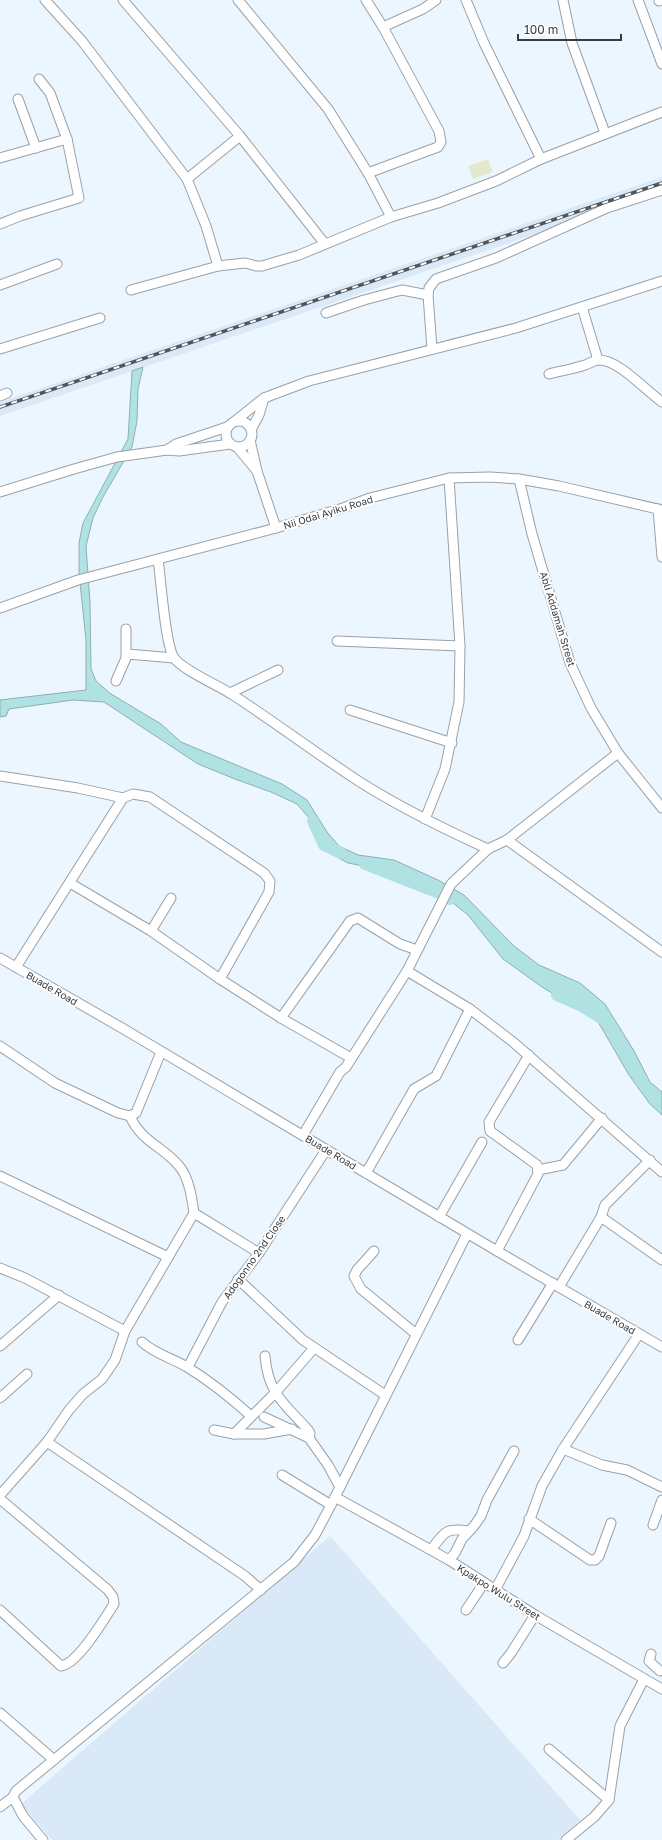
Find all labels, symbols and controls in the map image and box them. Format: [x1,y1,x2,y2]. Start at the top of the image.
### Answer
scale bar [518,16,621,42]
text: 100 m [524,22,558,37]
street label: Nii Odai Ayiku Road [282,493,374,531]
street label: Abli Addamah Street [538,570,578,668]
street label: Buade Road [24,968,80,1008]
street label: Buade Road [303,1132,359,1172]
street label: Adogonno 2nd Close [221,1213,288,1301]
street label: Buade Road [582,1297,638,1337]
street label: Kpakpo Wulu Street [455,1562,543,1622]

